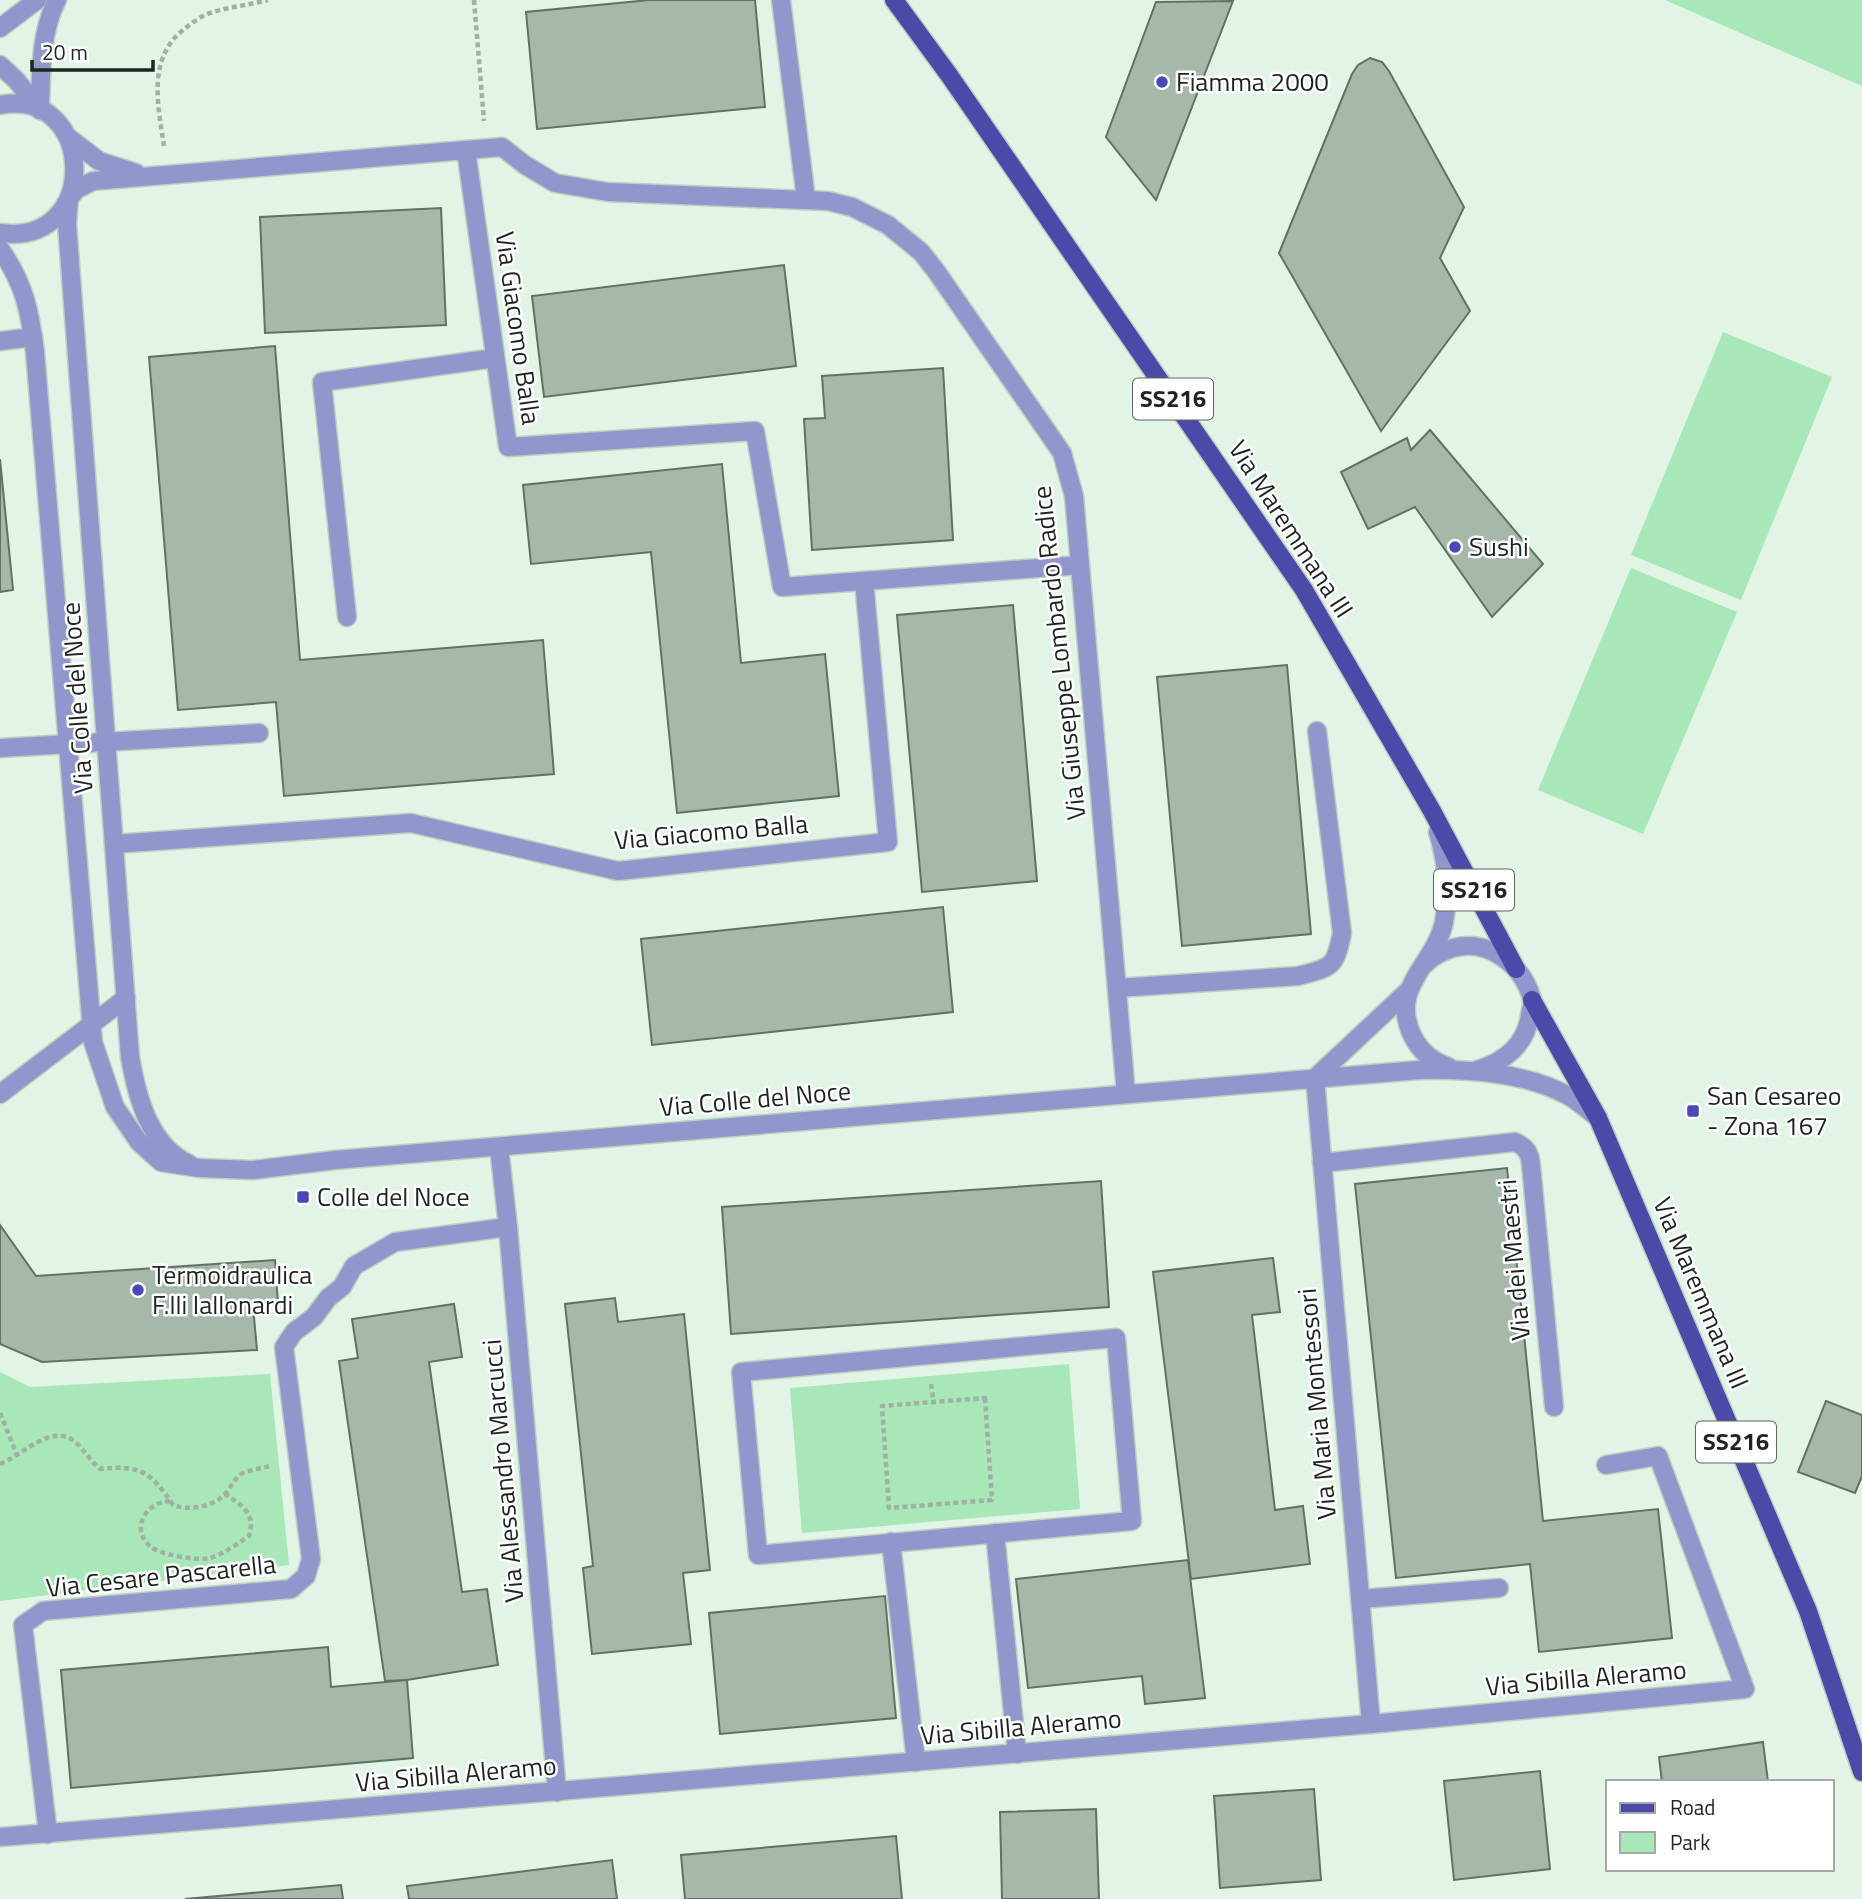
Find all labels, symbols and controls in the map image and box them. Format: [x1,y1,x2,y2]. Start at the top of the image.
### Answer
scale bar [32,28,152,72]
text: 20 m [42,36,88,68]
place label: Fiamma 2000 [1176,62,1329,101]
marker: Fiamma 2000 [1154,74,1170,90]
street label: Via Giacomo Balla [486,229,551,427]
road number: SS216 [1133,378,1213,420]
street label: Via Maremmana III [1219,432,1364,625]
street label: Via Giuseppe Lombardo Radice [1022,484,1095,822]
place label: Sushi [1469,527,1529,566]
marker: Sushi [1447,539,1463,555]
street label: Via Colle del Noce [50,601,103,795]
street label: Via Giacomo Balla [612,804,810,859]
road number: SS216 [1434,870,1514,910]
street label: Via Colle del Noce [658,1071,852,1126]
place label: San Cesareo - Zona 167 [1707,1076,1842,1145]
marker: San Cesareo - Zona 167 [1685,1103,1701,1119]
place label: Colle del Noce [317,1177,470,1216]
street label: Via dei Maestri [1487,1178,1540,1342]
marker: Colle del Noce [295,1189,311,1205]
street label: Via Maremmana III [1644,1191,1759,1395]
place label: Termoidraulica F.lli Iallonardi [152,1255,312,1324]
marker: Termoidraulica F.lli Iallonardi [130,1282,146,1298]
street label: Via Maria Montessori [1287,1287,1346,1521]
street label: Via Alessandro Marcucci [472,1338,533,1604]
road number: SS216 [1696,1422,1776,1462]
street label: Via Cesare Pascarella [44,1544,278,1607]
street label: Via Sibilla Aleramo [1484,1649,1688,1706]
street label: Via Sibilla Aleramo [919,1698,1123,1755]
street label: Via Sibilla Aleramo [354,1745,558,1802]
legend [1606,1780,1834,1871]
text: Road [1670,1791,1715,1823]
text: Park [1670,1826,1710,1858]

